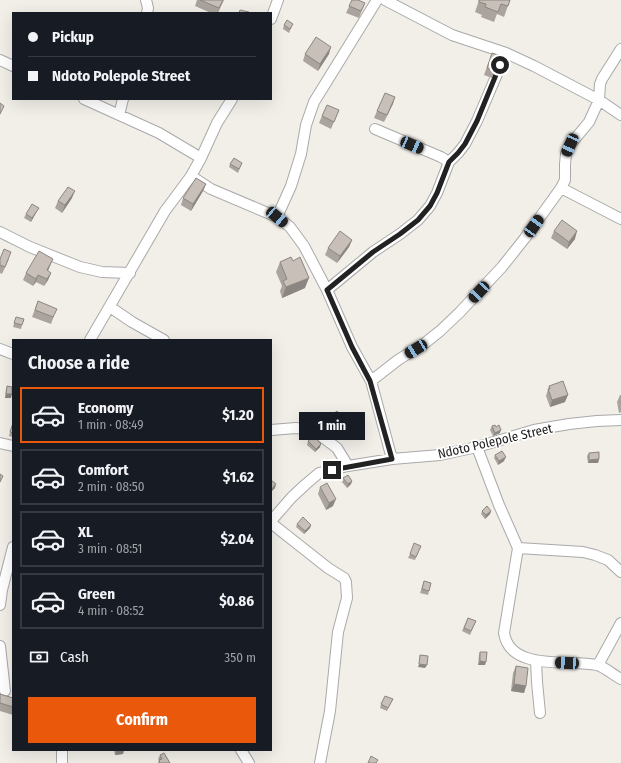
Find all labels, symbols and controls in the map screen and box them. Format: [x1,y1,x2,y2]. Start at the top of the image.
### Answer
text: Pickup [52,28,94,46]
route start [491,56,509,74]
text: Ndoto Polepole Street [52,67,190,85]
car [560,132,580,158]
car [399,135,425,155]
car [264,205,290,229]
car [522,213,546,239]
car [466,279,492,305]
car [403,338,429,360]
text: Choose a ride [28,352,130,374]
icon: car [30,397,66,433]
text: Economy [78,399,133,417]
text: $1.20 [222,406,254,424]
callout: 1 min [299,412,365,440]
text: 1 min · 08:49 [78,417,143,432]
text: 1 min [318,418,346,433]
street label: Ndoto Polepole Street [436,420,555,461]
icon: car [30,459,66,495]
text: Comfort [78,461,129,479]
route end [323,461,341,479]
text: $1.62 [223,468,254,486]
text: 2 min · 08:50 [78,479,145,494]
icon: car [30,521,66,557]
text: XL [78,523,93,541]
text: $2.04 [221,530,254,548]
text: 3 min · 08:51 [78,541,142,556]
icon: car [30,583,66,619]
text: Green [78,585,115,603]
text: $0.86 [219,592,254,610]
text: 4 min · 08:52 [78,603,144,618]
icon: cash [28,646,50,668]
text: Cash [60,648,89,666]
text: 350 m [224,650,256,665]
car [555,656,579,670]
button: Confirm [28,697,256,743]

